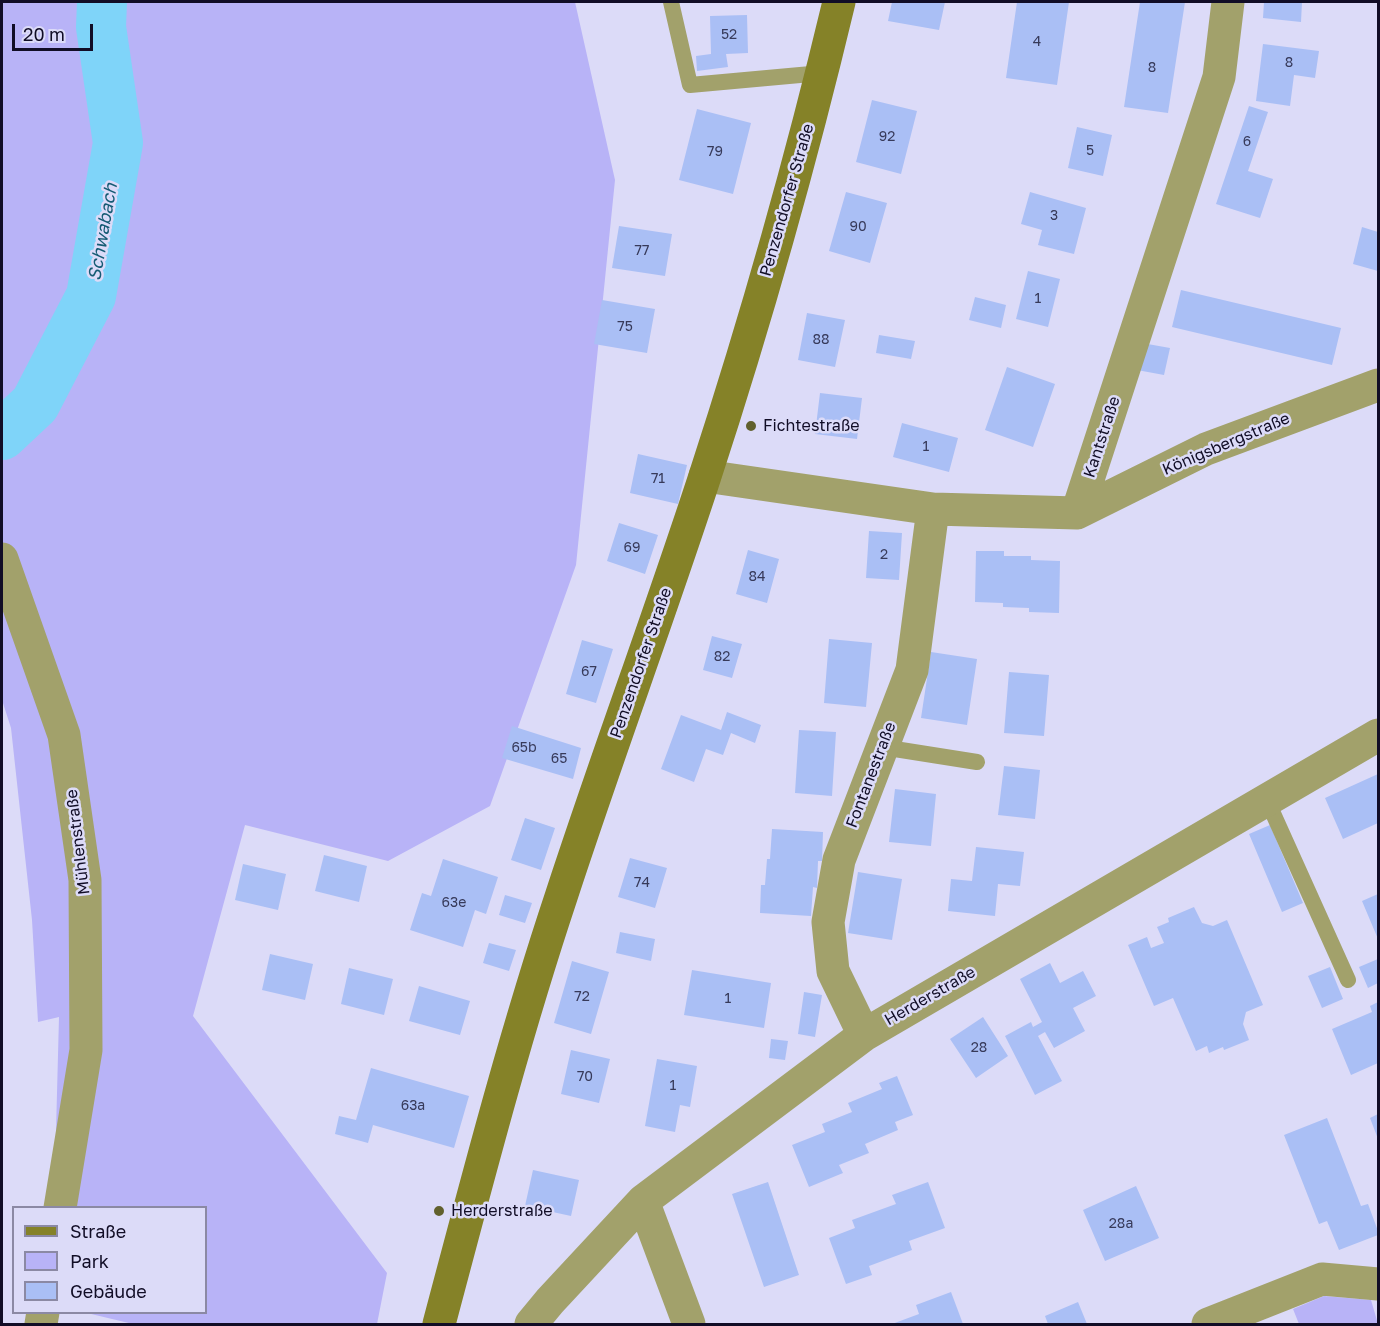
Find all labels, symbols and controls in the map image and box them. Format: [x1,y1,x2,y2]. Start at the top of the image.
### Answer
scale bar [15,12,96,50]
text: 20 m [23,23,65,45]
house number: 52 [721,27,737,43]
house number: 4 [1033,34,1041,50]
house number: 8 [1285,55,1293,71]
house number: 8 [1148,60,1156,76]
street label: Penzendorfer Straße [756,121,818,279]
house number: 92 [879,129,895,145]
house number: 6 [1243,134,1251,150]
house number: 5 [1086,143,1094,159]
house number: 79 [707,144,723,160]
water label: Schwabach [84,182,122,282]
house number: 3 [1050,208,1058,224]
house number: 90 [849,219,867,235]
house number: 77 [635,243,649,259]
house number: 1 [1035,291,1041,307]
house number: 75 [617,319,633,335]
house number: 88 [812,332,830,348]
street label: Kantstraße [1080,394,1124,480]
street label: Königsbergstraße [1159,409,1293,479]
place label: Fichtestraße [763,416,859,436]
marker: Fichtestraße [744,419,758,433]
house number: 1 [923,439,929,455]
house number: 71 [651,471,665,487]
house number: 69 [624,540,640,556]
house number: 2 [880,547,888,563]
house number: 84 [748,569,766,585]
street label: Penzendorfer Straße [606,585,676,741]
house number: 82 [714,649,730,665]
house number: 67 [581,664,597,680]
street label: Fontanestraße [842,719,900,831]
house number: 65b [511,740,537,756]
house number: 65 [551,751,567,767]
street label: Mühlenstraße [62,788,94,896]
house number: 74 [634,875,650,891]
house number: 63e [442,895,466,911]
street label: Herderstraße [881,962,979,1030]
house number: 72 [574,989,590,1005]
house number: 1 [725,991,731,1007]
house number: 28 [971,1040,987,1056]
house number: 70 [577,1069,593,1085]
house number: 1 [670,1078,676,1094]
house number: 63a [401,1098,425,1114]
place label: Herderstraße [451,1201,552,1221]
marker: Herderstraße [432,1204,446,1218]
legend [12,1206,207,1314]
house number: 28a [1109,1216,1133,1232]
text: Straße [70,1220,126,1242]
text: Park [70,1250,109,1272]
text: Gebäude [70,1280,147,1302]

